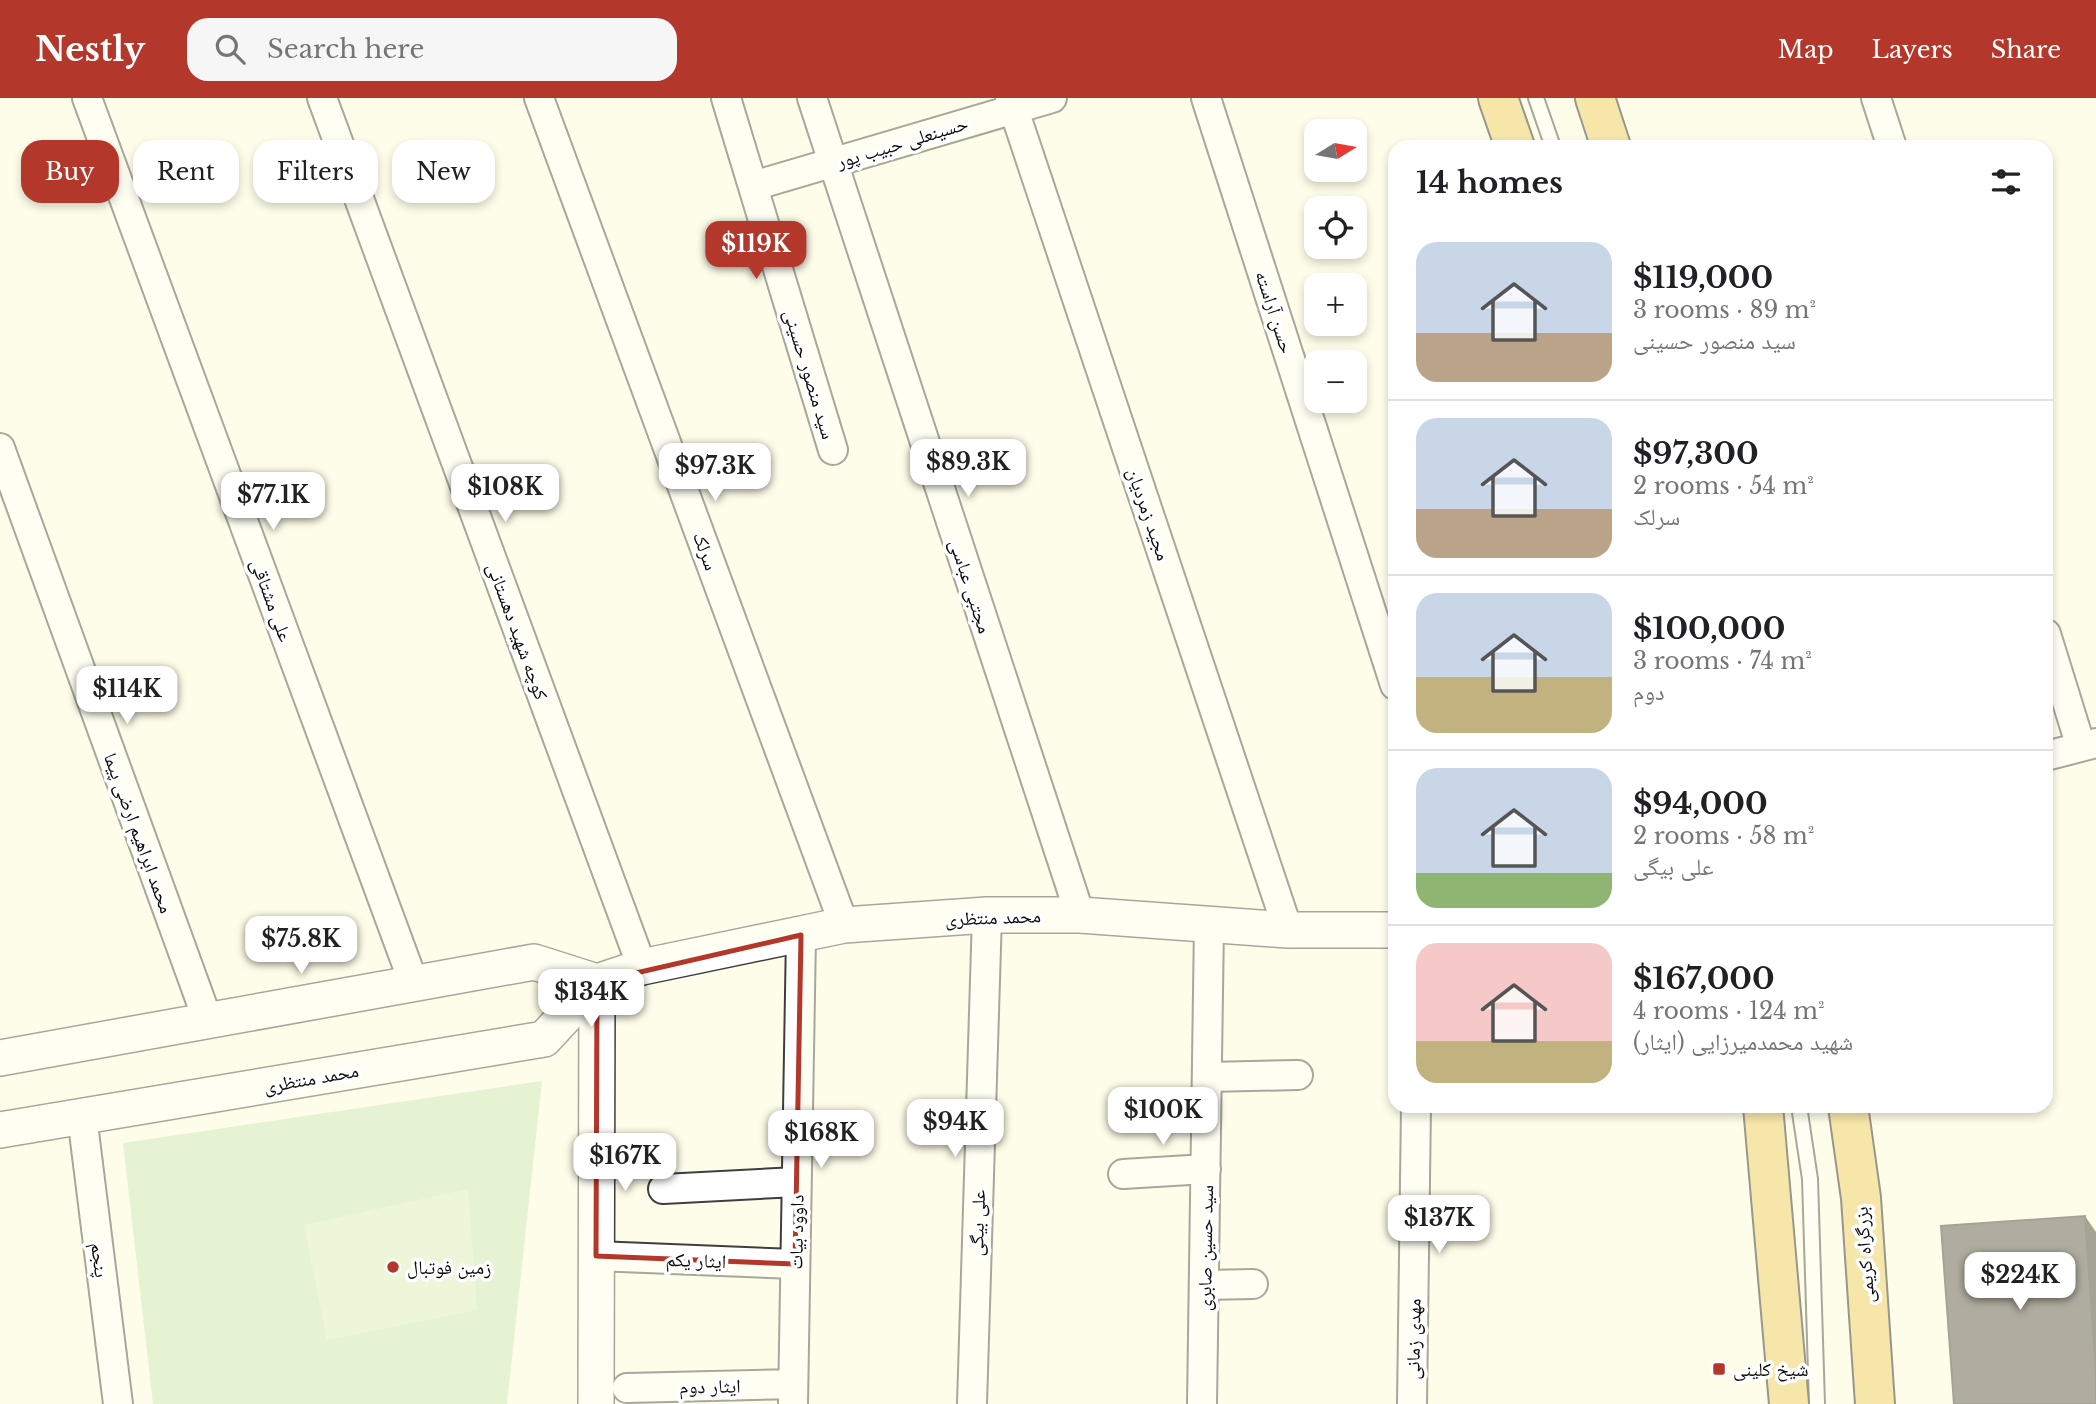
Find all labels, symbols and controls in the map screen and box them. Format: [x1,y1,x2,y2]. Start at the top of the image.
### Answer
search box [187,18,677,81]
text: Nestly [35,29,145,70]
icon: search [211,30,249,68]
text: Search here [267,33,424,65]
text: Map [1778,35,1834,64]
text: Layers [1872,35,1953,64]
text: Share [1991,35,2061,64]
street label: حسینعلی حبیب پور [833,112,971,174]
north arrow [1304,119,1367,182]
map controls [1304,119,1367,413]
chip: Buy [21,140,119,203]
chip: Rent [133,140,239,203]
chip: Filters [253,140,378,203]
chip: New [392,140,495,203]
icon: filters [1987,163,2025,201]
text: 14 homes [1416,164,1563,201]
button: locate [1304,196,1367,259]
pin: $119K [707,222,805,281]
text: $119K [721,230,791,258]
text: $119,000 [1633,259,1773,296]
street label: حسن آراسته [1250,268,1299,356]
icon: home [1472,270,1556,354]
button: + [1304,273,1367,336]
text: 3 rooms · 89 m² [1633,296,1816,324]
street label: سید منصور حسینی [779,306,840,442]
text: سید منصور حسینی [1633,327,1796,355]
button: − [1304,350,1367,413]
text: $97,300 [1633,435,1759,472]
pin: $89.3K [911,440,1025,499]
pin: $97.3K [658,444,772,503]
icon: home [1472,446,1556,530]
text: $89.3K [926,448,1010,476]
text: $97.3K [675,452,755,480]
pin: $108K [456,464,554,524]
street label: مجید زمردیان [1122,465,1175,564]
pin: $77.1K [216,472,330,532]
text: 2 rooms · 54 m² [1633,472,1814,500]
text: $108K [467,473,543,501]
text: $77.1K [237,481,309,509]
text: سرلک [1633,503,1680,531]
street label: سرلک [688,529,723,573]
street label: مجتبی عباسی [944,536,997,636]
street label: علی مشتاقی [246,556,297,645]
street label: کوچه شهید دهستانی [482,560,553,703]
text: $100,000 [1633,610,1785,647]
icon: home [1472,621,1556,705]
text: 3 rooms · 74 m² [1633,647,1812,675]
pin: $114K [78,666,176,726]
text: $114K [92,675,162,703]
text: دوم [1633,678,1665,706]
street label: محمد ابراهیم ارضی پیما [98,750,178,917]
text: $94,000 [1633,785,1768,822]
icon: home [1472,796,1556,880]
text: 2 rooms · 58 m² [1633,822,1814,850]
text: علی بیگی [1633,853,1714,881]
street label: محمد منتظری [945,904,1041,931]
pin: $75.8K [244,916,358,976]
text: $75.8K [261,925,341,953]
text: $167,000 [1633,960,1775,997]
pin: $134K [542,970,640,1029]
icon: home [1472,971,1556,1055]
text: $134K [554,978,628,1006]
text: 4 rooms · 124 m² [1633,997,1824,1025]
text: شهید محمدمیرزایی (ایثار) [1633,1028,1853,1056]
street label: محمد منتظری [262,1059,360,1098]
pin: $100K [1114,1088,1212,1147]
text: $100K [1124,1096,1202,1124]
pin: $94K [914,1100,996,1159]
text: $94K [923,1108,987,1136]
pin: $168K [772,1110,870,1170]
text: $168K [784,1119,858,1147]
pin: $167K [576,1134,674,1193]
text: $167K [589,1142,661,1170]
street label: سید حسین صابری [1193,1185,1218,1311]
street label: علی بیگی [965,1189,990,1257]
street label: داوود بیات [784,1194,809,1270]
pin: $137K [1390,1196,1488,1255]
text: $137K [1404,1204,1474,1232]
street label: بزرگراه کریمی [1850,1206,1879,1304]
street label: پنجم [85,1241,113,1279]
street label: ایثار یکم [665,1248,727,1274]
pin: $224K [1971,1252,2069,1312]
place label: زمین فوتبال [407,1256,491,1279]
marker: زمین فوتبال [385,1259,401,1275]
text: $224K [1981,1261,2059,1289]
street label: مهدی زمانی [1401,1298,1426,1380]
place label: شیخ کلینی [1733,1358,1808,1382]
marker: شیخ کلینی [1711,1361,1727,1377]
street label: ایثار دوم [679,1374,741,1401]

